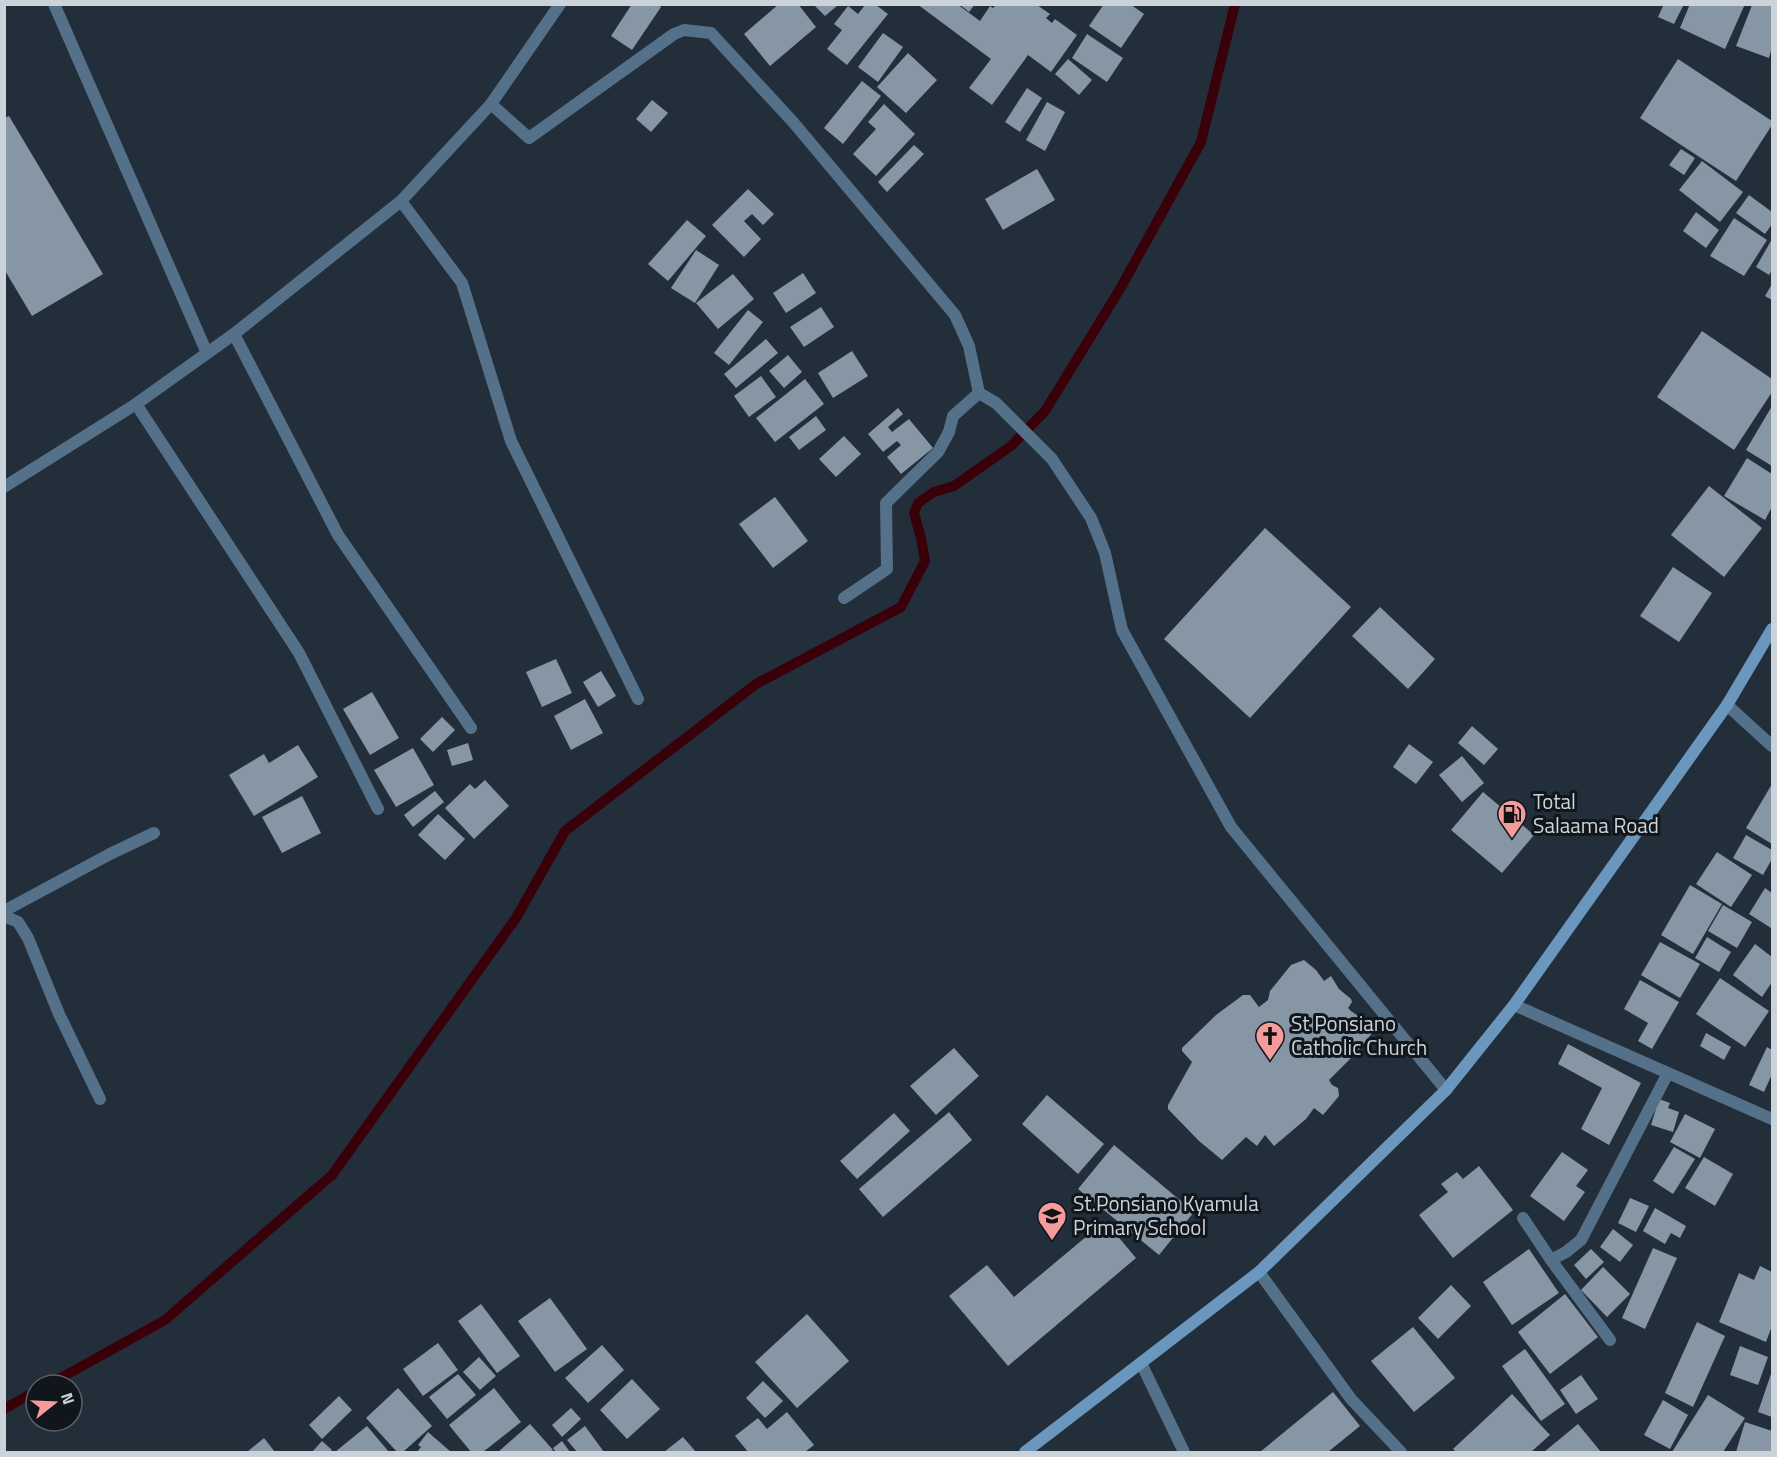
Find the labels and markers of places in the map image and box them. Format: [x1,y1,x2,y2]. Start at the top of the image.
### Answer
place label: Total Salaama Road [1533,785,1659,841]
fuel station icon: Total Salaama Road [1496,798,1528,840]
place label: St Ponsiano Catholic Church [1291,1007,1427,1063]
church icon: St Ponsiano Catholic Church [1254,1020,1286,1062]
place label: St.Ponsiano Kyamula Primary School [1073,1187,1259,1243]
school or university icon: St.Ponsiano Kyamula Primary School [1036,1200,1068,1242]

